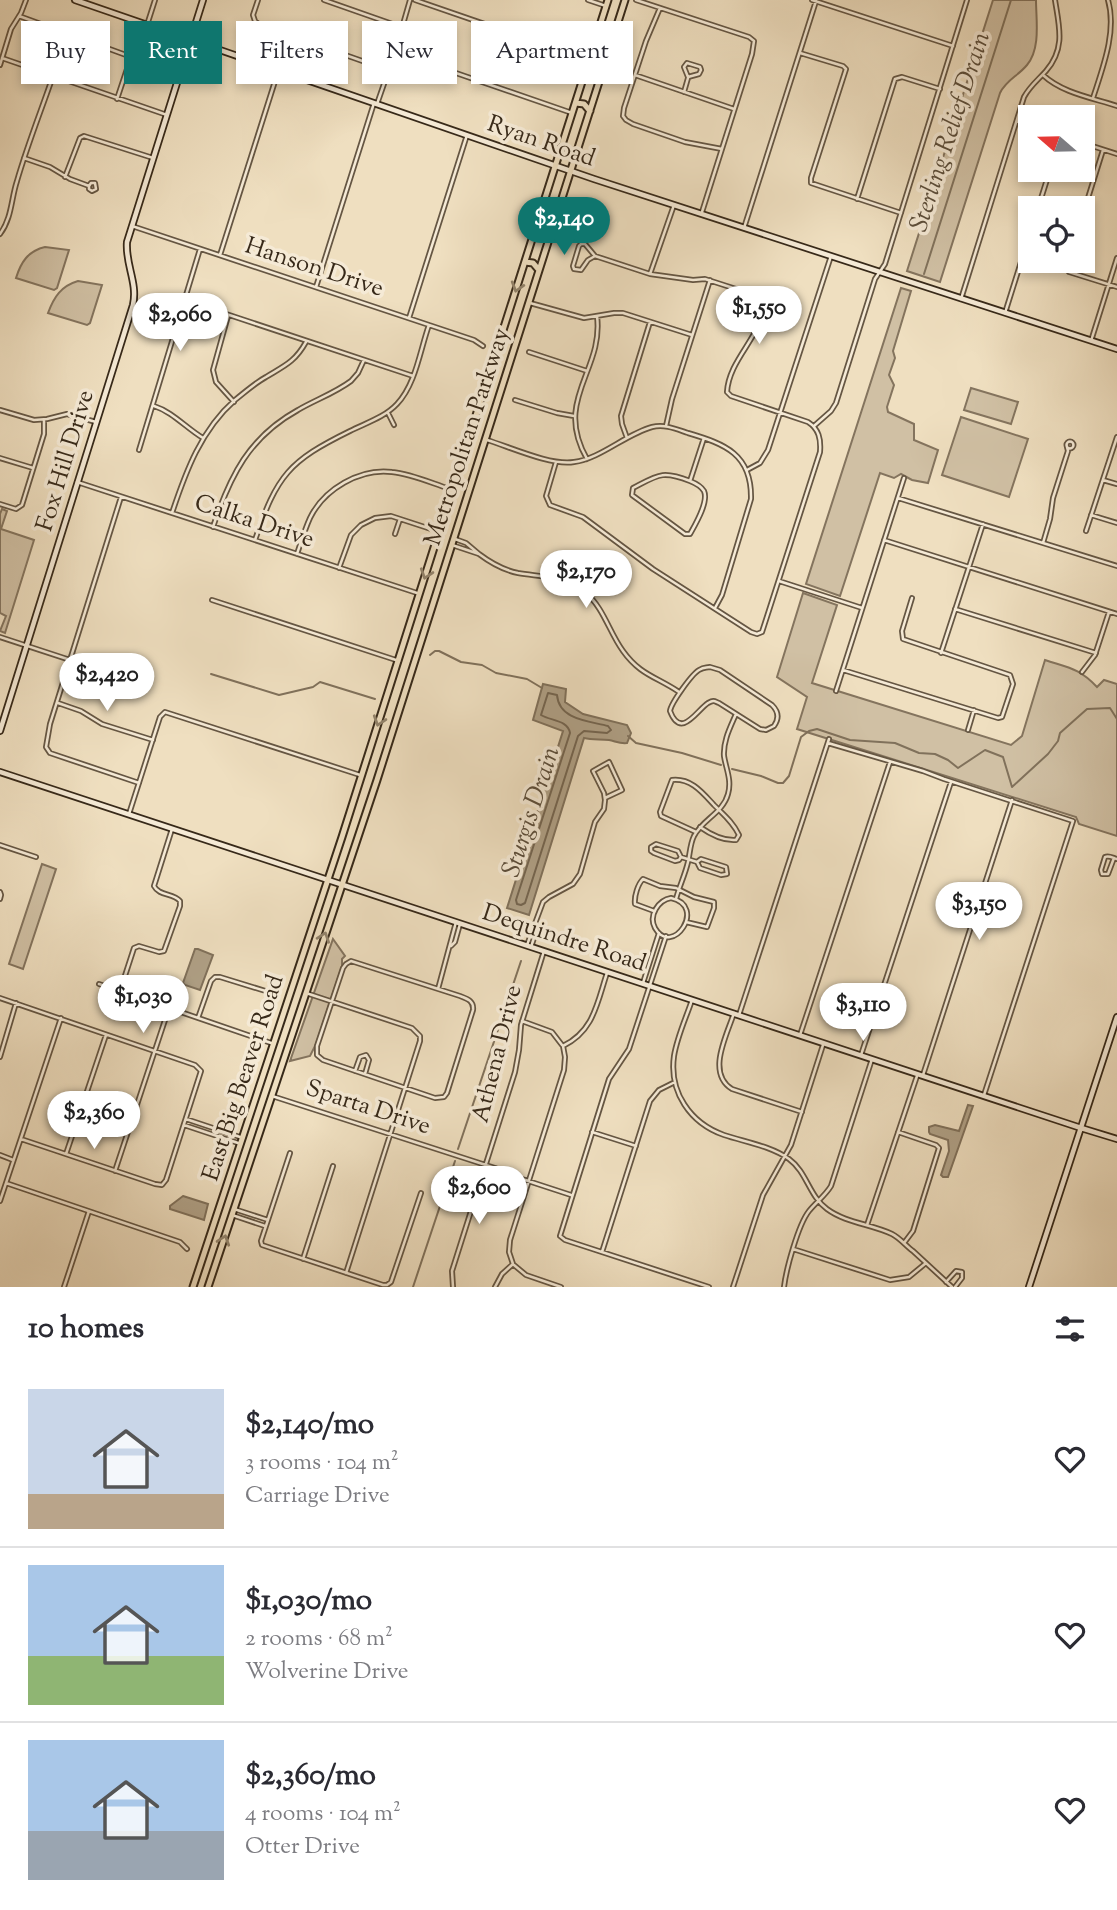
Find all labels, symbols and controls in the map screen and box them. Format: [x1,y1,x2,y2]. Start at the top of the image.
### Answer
chip: Buy [21,21,110,84]
chip: Rent [124,21,222,84]
chip: Filters [236,21,348,84]
chip: New [362,21,457,84]
chip: Apartment [471,21,633,84]
water label: Sterling Relief Drain [901,27,1001,237]
north arrow [1018,105,1096,182]
map controls [1018,105,1095,273]
street label: Ryan Road [482,108,600,176]
button: locate [1018,196,1095,273]
pin: $2,140 [507,198,621,257]
text: $2,140 [534,203,594,236]
street label: Hanson Drive [240,230,388,306]
one-way arrow [511,281,526,293]
pin: $1,550 [702,286,816,346]
text: $1,550 [732,292,786,325]
pin: $2,060 [123,294,237,353]
text: $2,060 [148,299,212,332]
street label: Metropolitan Parkway [417,324,519,550]
street label: Fox Hill Drive [28,386,104,536]
street label: Calka Drive [190,487,318,557]
pin: $2,170 [529,550,643,610]
text: $2,170 [556,556,616,589]
one-way arrow [420,568,435,580]
pin: $2,420 [50,654,164,713]
text: $2,420 [75,659,139,692]
one-way arrow [373,715,388,727]
water label: Sturgis Drain [494,742,571,882]
pin: $3,150 [922,883,1036,942]
text: $3,150 [951,888,1007,921]
street label: Dequindre Road [478,896,651,982]
one-way arrow [316,932,330,944]
street label: East Big Beaver Road [195,970,294,1186]
pin: $1,030 [86,976,200,1035]
text: $1,030 [114,981,172,1014]
street label: Athena Drive [464,982,532,1126]
pin: $3,110 [806,984,920,1043]
text: $3,110 [836,989,890,1022]
street label: Sparta Drive [301,1072,435,1144]
pin: $2,360 [37,1092,151,1151]
text: $2,360 [63,1097,125,1130]
pin: $2,600 [422,1166,536,1226]
text: $2,600 [447,1172,511,1205]
one-way arrow [216,1235,230,1247]
text: 10 homes [28,1308,144,1351]
icon: filters [1051,1310,1089,1348]
text: $2,140/mo [245,1404,374,1447]
icon: home [84,1417,168,1501]
icon: heart [1051,1440,1089,1478]
text: 3 rooms · 104 m² [245,1447,399,1480]
text: Carriage Drive [245,1480,390,1513]
text: $1,030/mo [245,1580,372,1623]
icon: home [84,1593,168,1677]
icon: heart [1051,1616,1089,1654]
text: 2 rooms · 68 m² [245,1623,393,1656]
text: Wolverine Drive [245,1656,409,1689]
text: $2,360/mo [245,1755,376,1798]
icon: home [84,1768,168,1852]
icon: heart [1051,1791,1089,1829]
text: 4 rooms · 104 m² [245,1798,401,1831]
text: Otter Drive [245,1831,360,1864]

